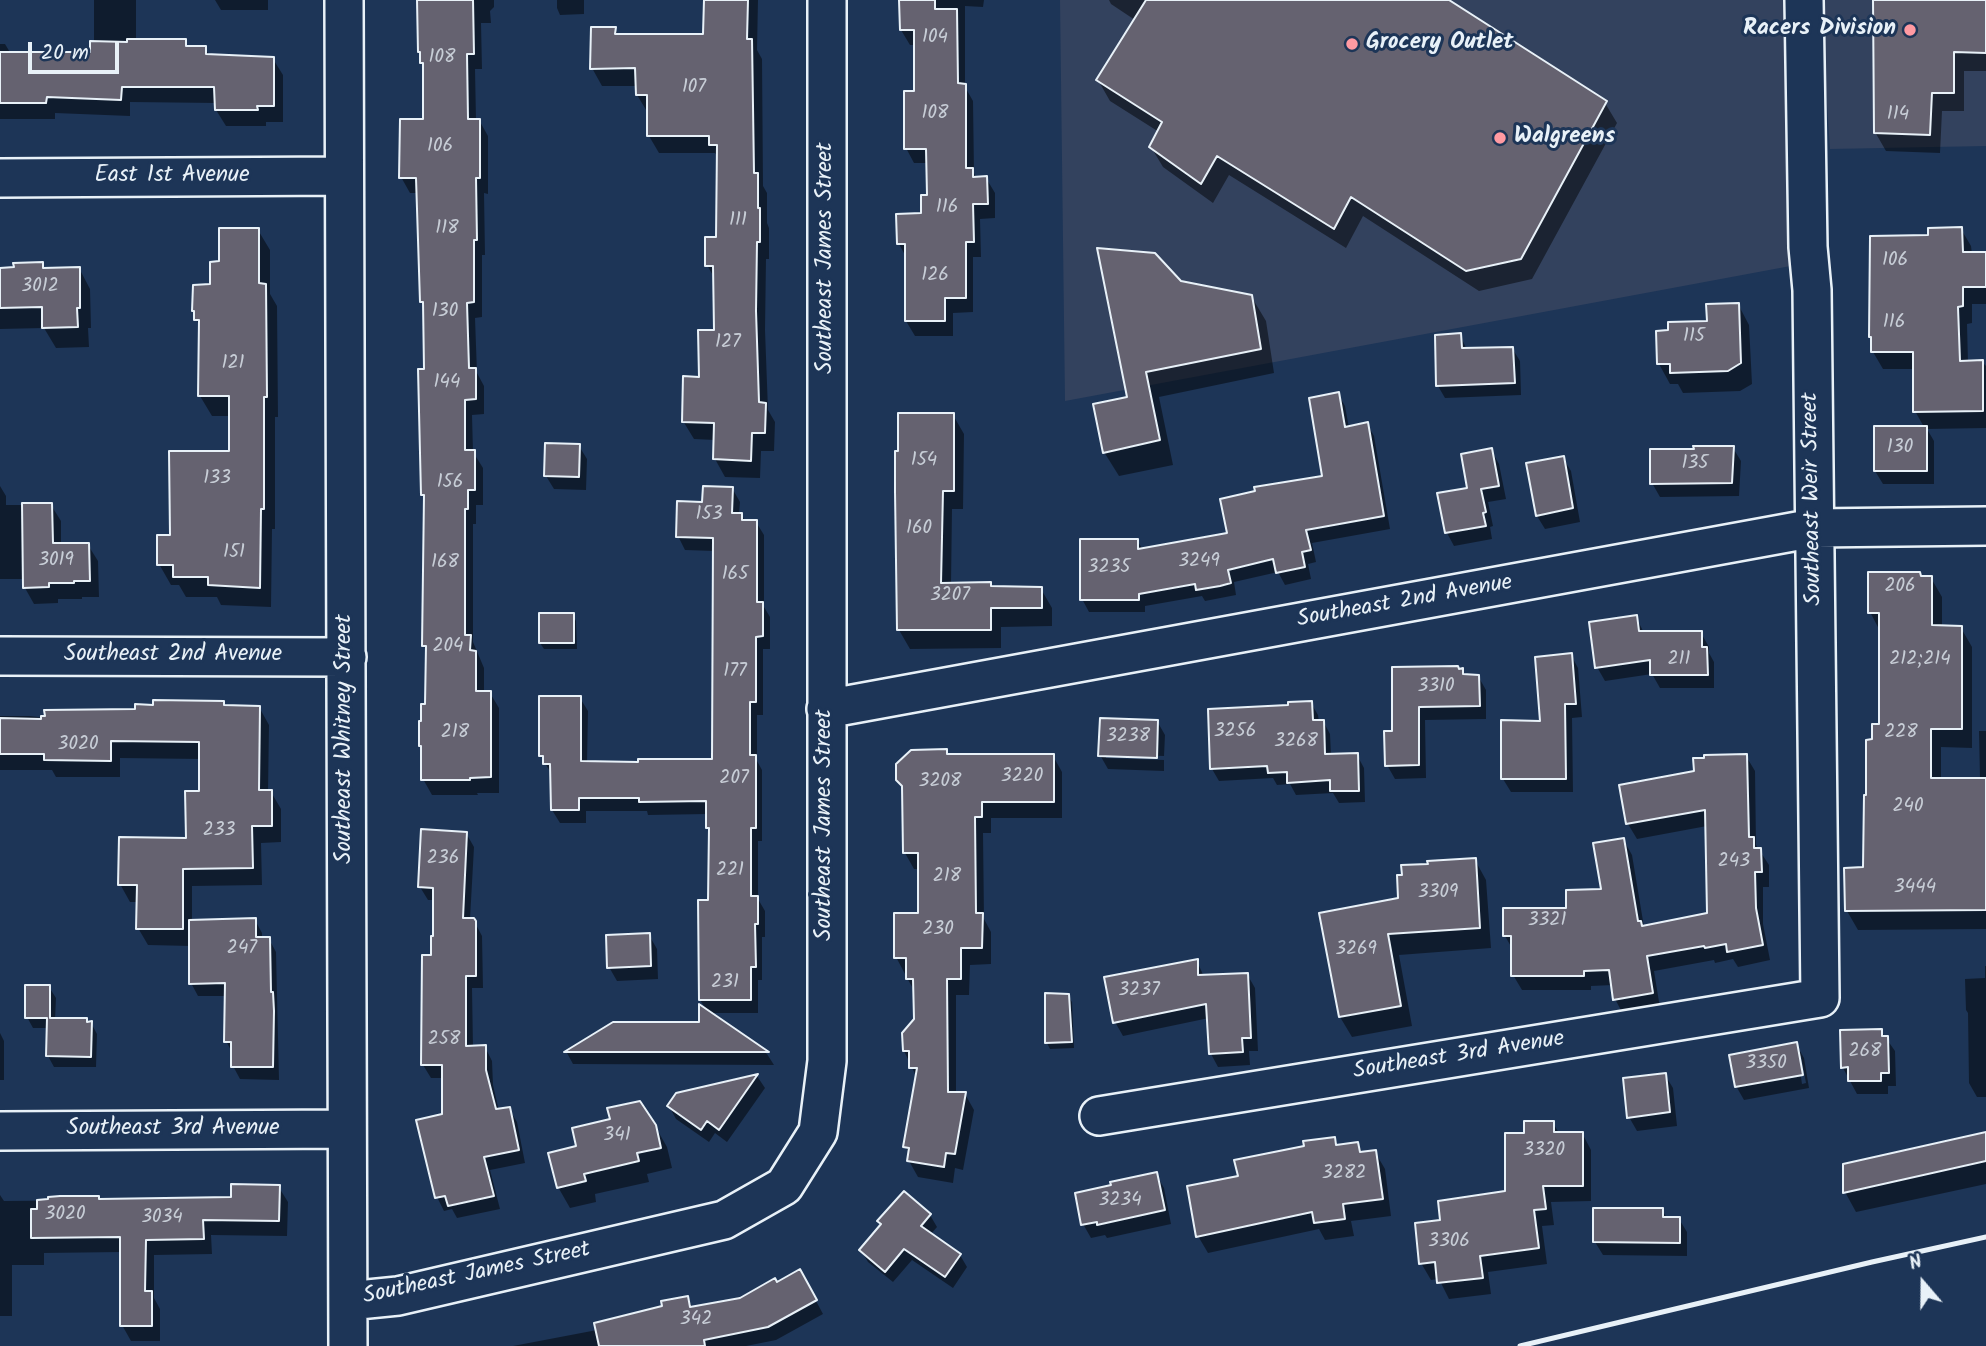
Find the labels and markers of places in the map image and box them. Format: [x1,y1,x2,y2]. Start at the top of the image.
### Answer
place label: Racers Division [1743,16,1896,44]
marker: Racers Division [1902,22,1918,38]
place label: Grocery Outlet [1366,30,1514,58]
marker: Grocery Outlet [1344,36,1360,52]
place label: Walgreens [1514,124,1615,152]
marker: Walgreens [1492,130,1508,146]

